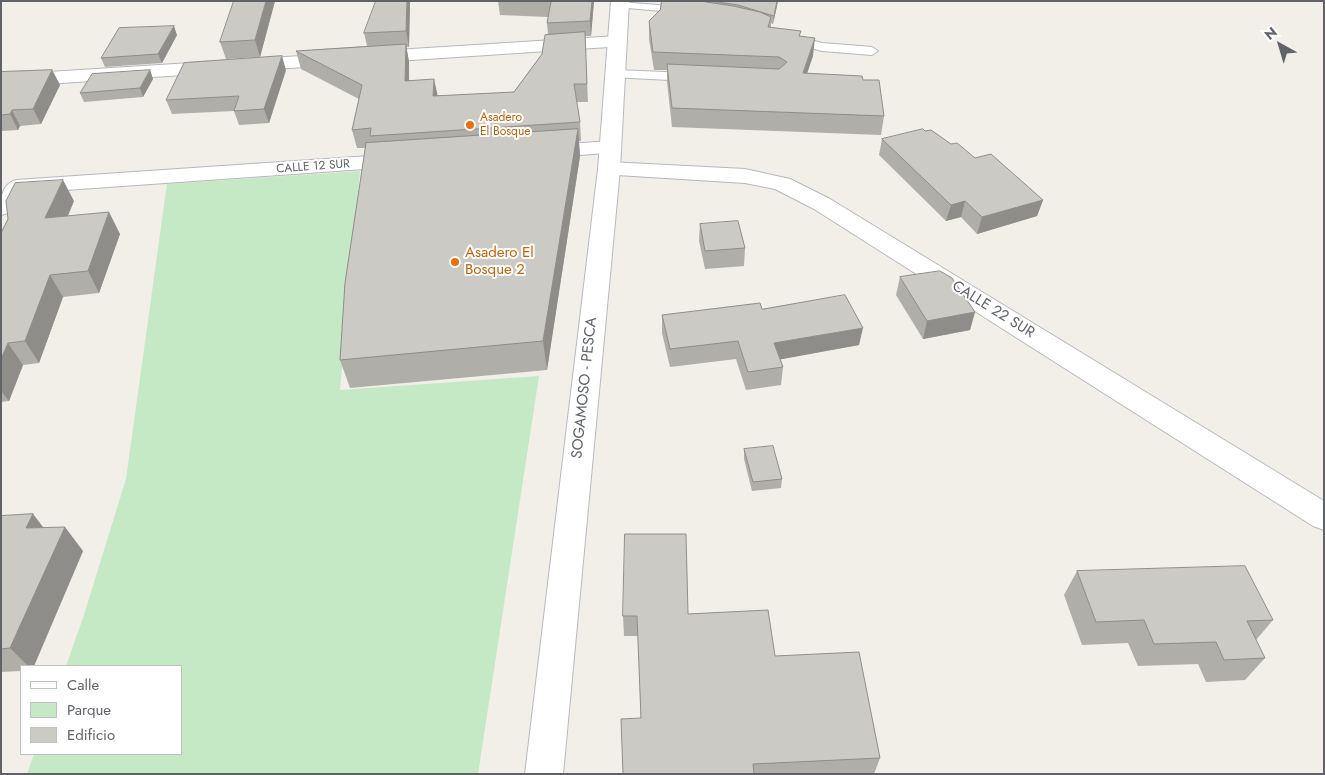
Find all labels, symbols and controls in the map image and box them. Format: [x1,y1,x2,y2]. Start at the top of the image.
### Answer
north arrow [1255,20,1305,70]
text: N [1260,22,1281,45]
place label: Asadero El Bosque [480,111,530,139]
marker: Asadero El Bosque [464,119,476,131]
street label: CALLE 12 SUR [276,157,350,177]
place label: Asadero El Bosque 2 [465,244,534,279]
marker: Asadero El Bosque 2 [449,256,461,268]
street label: CALLE 22 SUR [948,278,1038,342]
street label: SOGAMOSO - PESCA [569,316,601,460]
legend [20,665,182,755]
text: Calle [67,674,99,696]
text: Parque [67,699,111,721]
text: Edificio [67,724,115,746]

